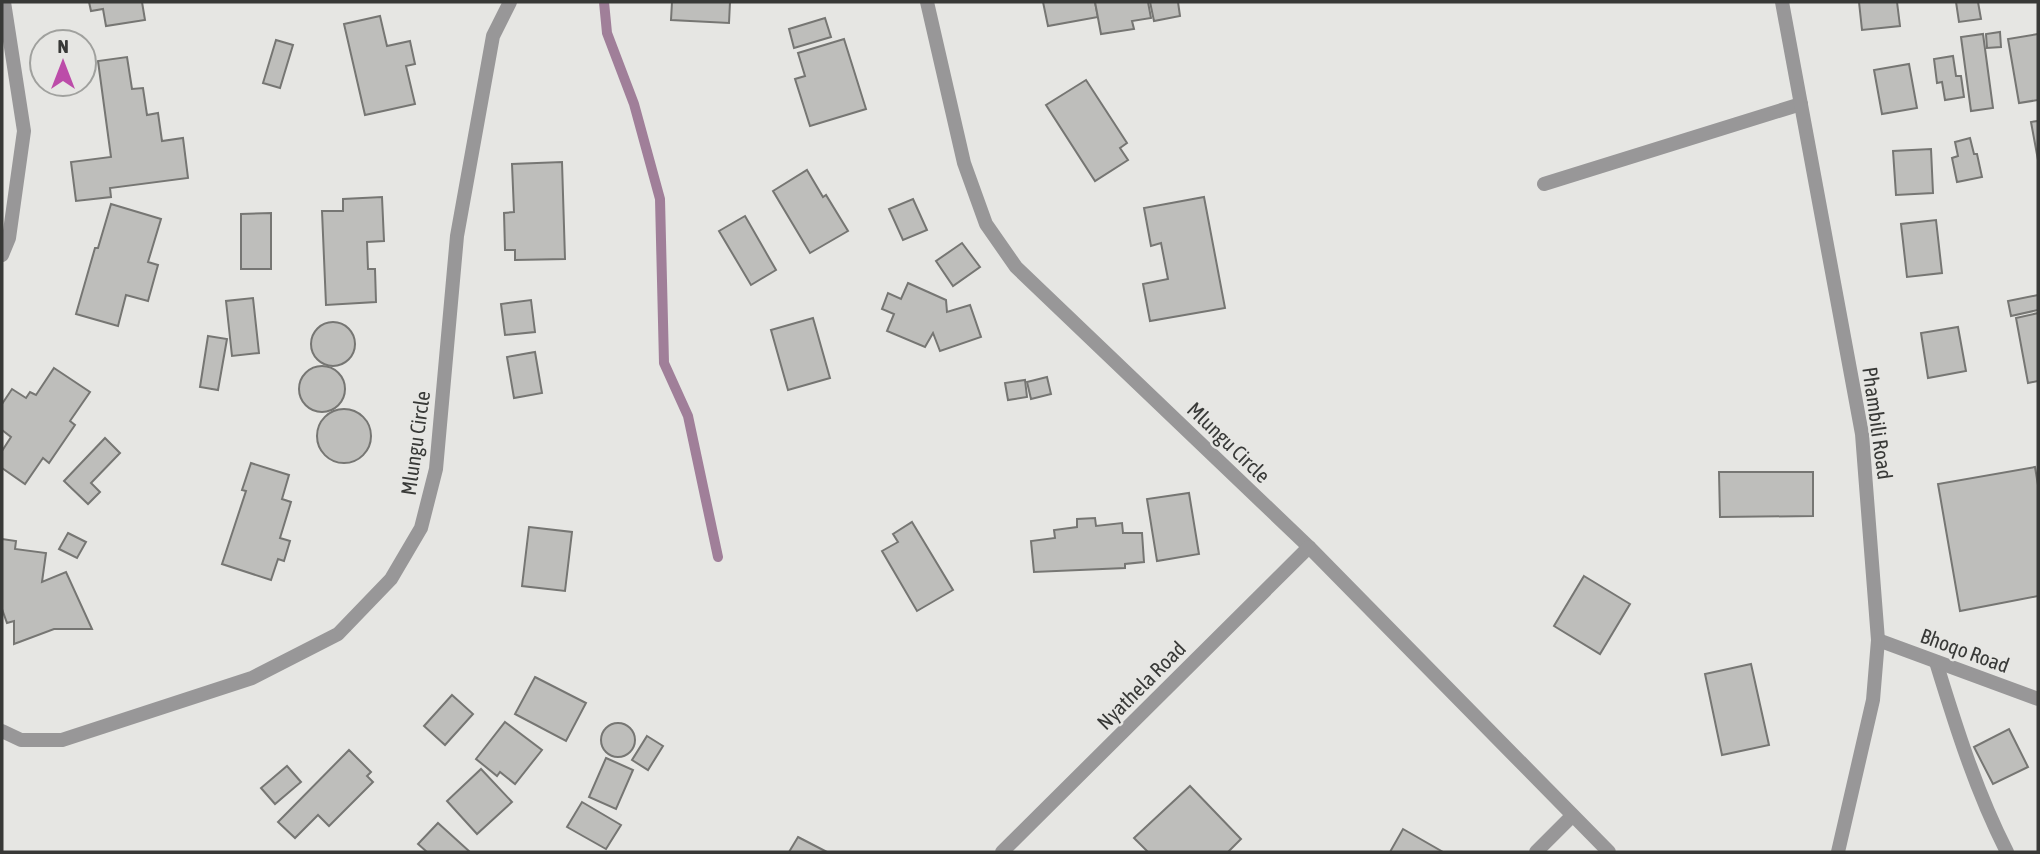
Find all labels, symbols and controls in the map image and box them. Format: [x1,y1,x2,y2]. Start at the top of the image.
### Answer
north arrow [28,28,98,98]
text: N [57,35,69,57]
street label: Phambili Road [1858,365,1898,481]
street label: Mlungu Circle [396,389,434,497]
street label: Mlungu Circle [1183,397,1275,487]
street label: Bhoqo Road [1917,623,2013,677]
street label: Nyathela Road [1092,636,1190,734]

